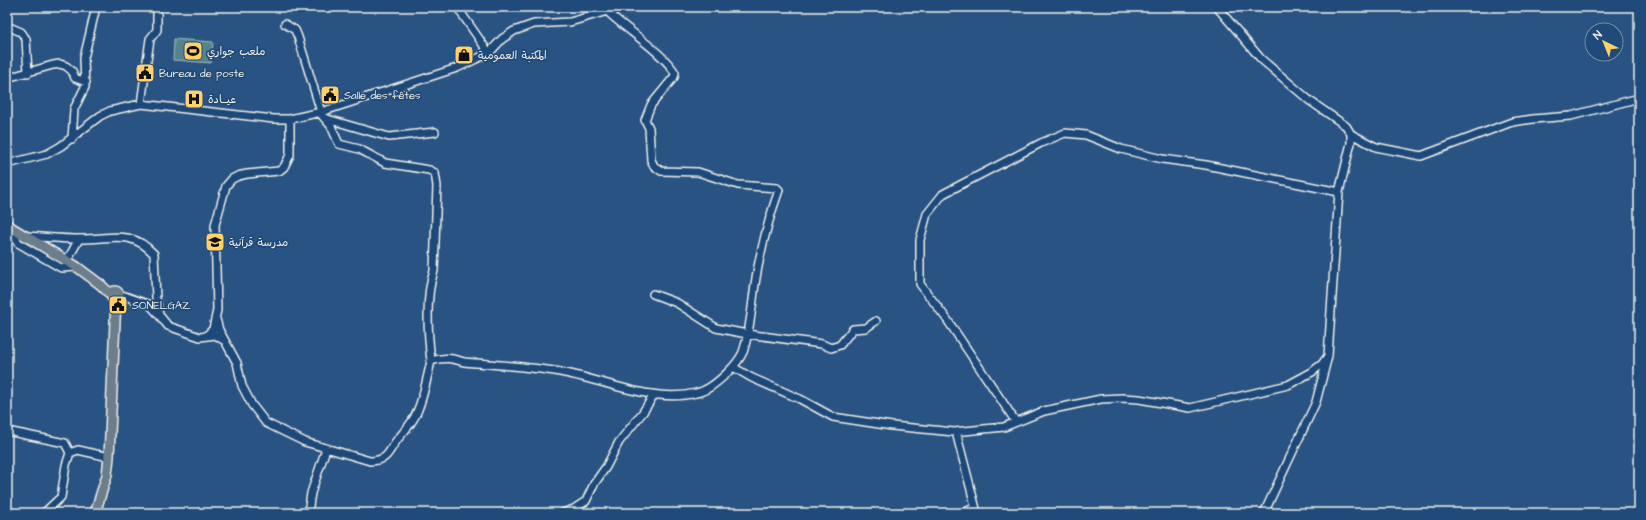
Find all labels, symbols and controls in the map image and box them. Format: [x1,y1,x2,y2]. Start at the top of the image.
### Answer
north arrow [1584,22,1624,62]
text: N [1590,27,1605,43]
sports icon: ملعب جواري [182,40,204,62]
place label: ملعب جواري [207,44,265,60]
shop icon: المكتبة العمومية [453,44,475,66]
place label: المكتبة العمومية [478,48,547,63]
public building icon: Bureau de poste [134,62,156,84]
place label: Bureau de poste [159,66,244,81]
public building icon: Salle des fêtes [319,84,341,106]
hospital icon: عيــادة [183,88,205,110]
place label: Salle des fêtes [344,88,421,103]
place label: عيــادة [208,92,236,107]
school or university icon: مدرسة قرآنية [204,231,226,253]
place label: مدرسة قرآنية [229,235,288,250]
public building icon: SONELGAZ [107,294,129,316]
place label: SONELGAZ [132,298,191,313]

